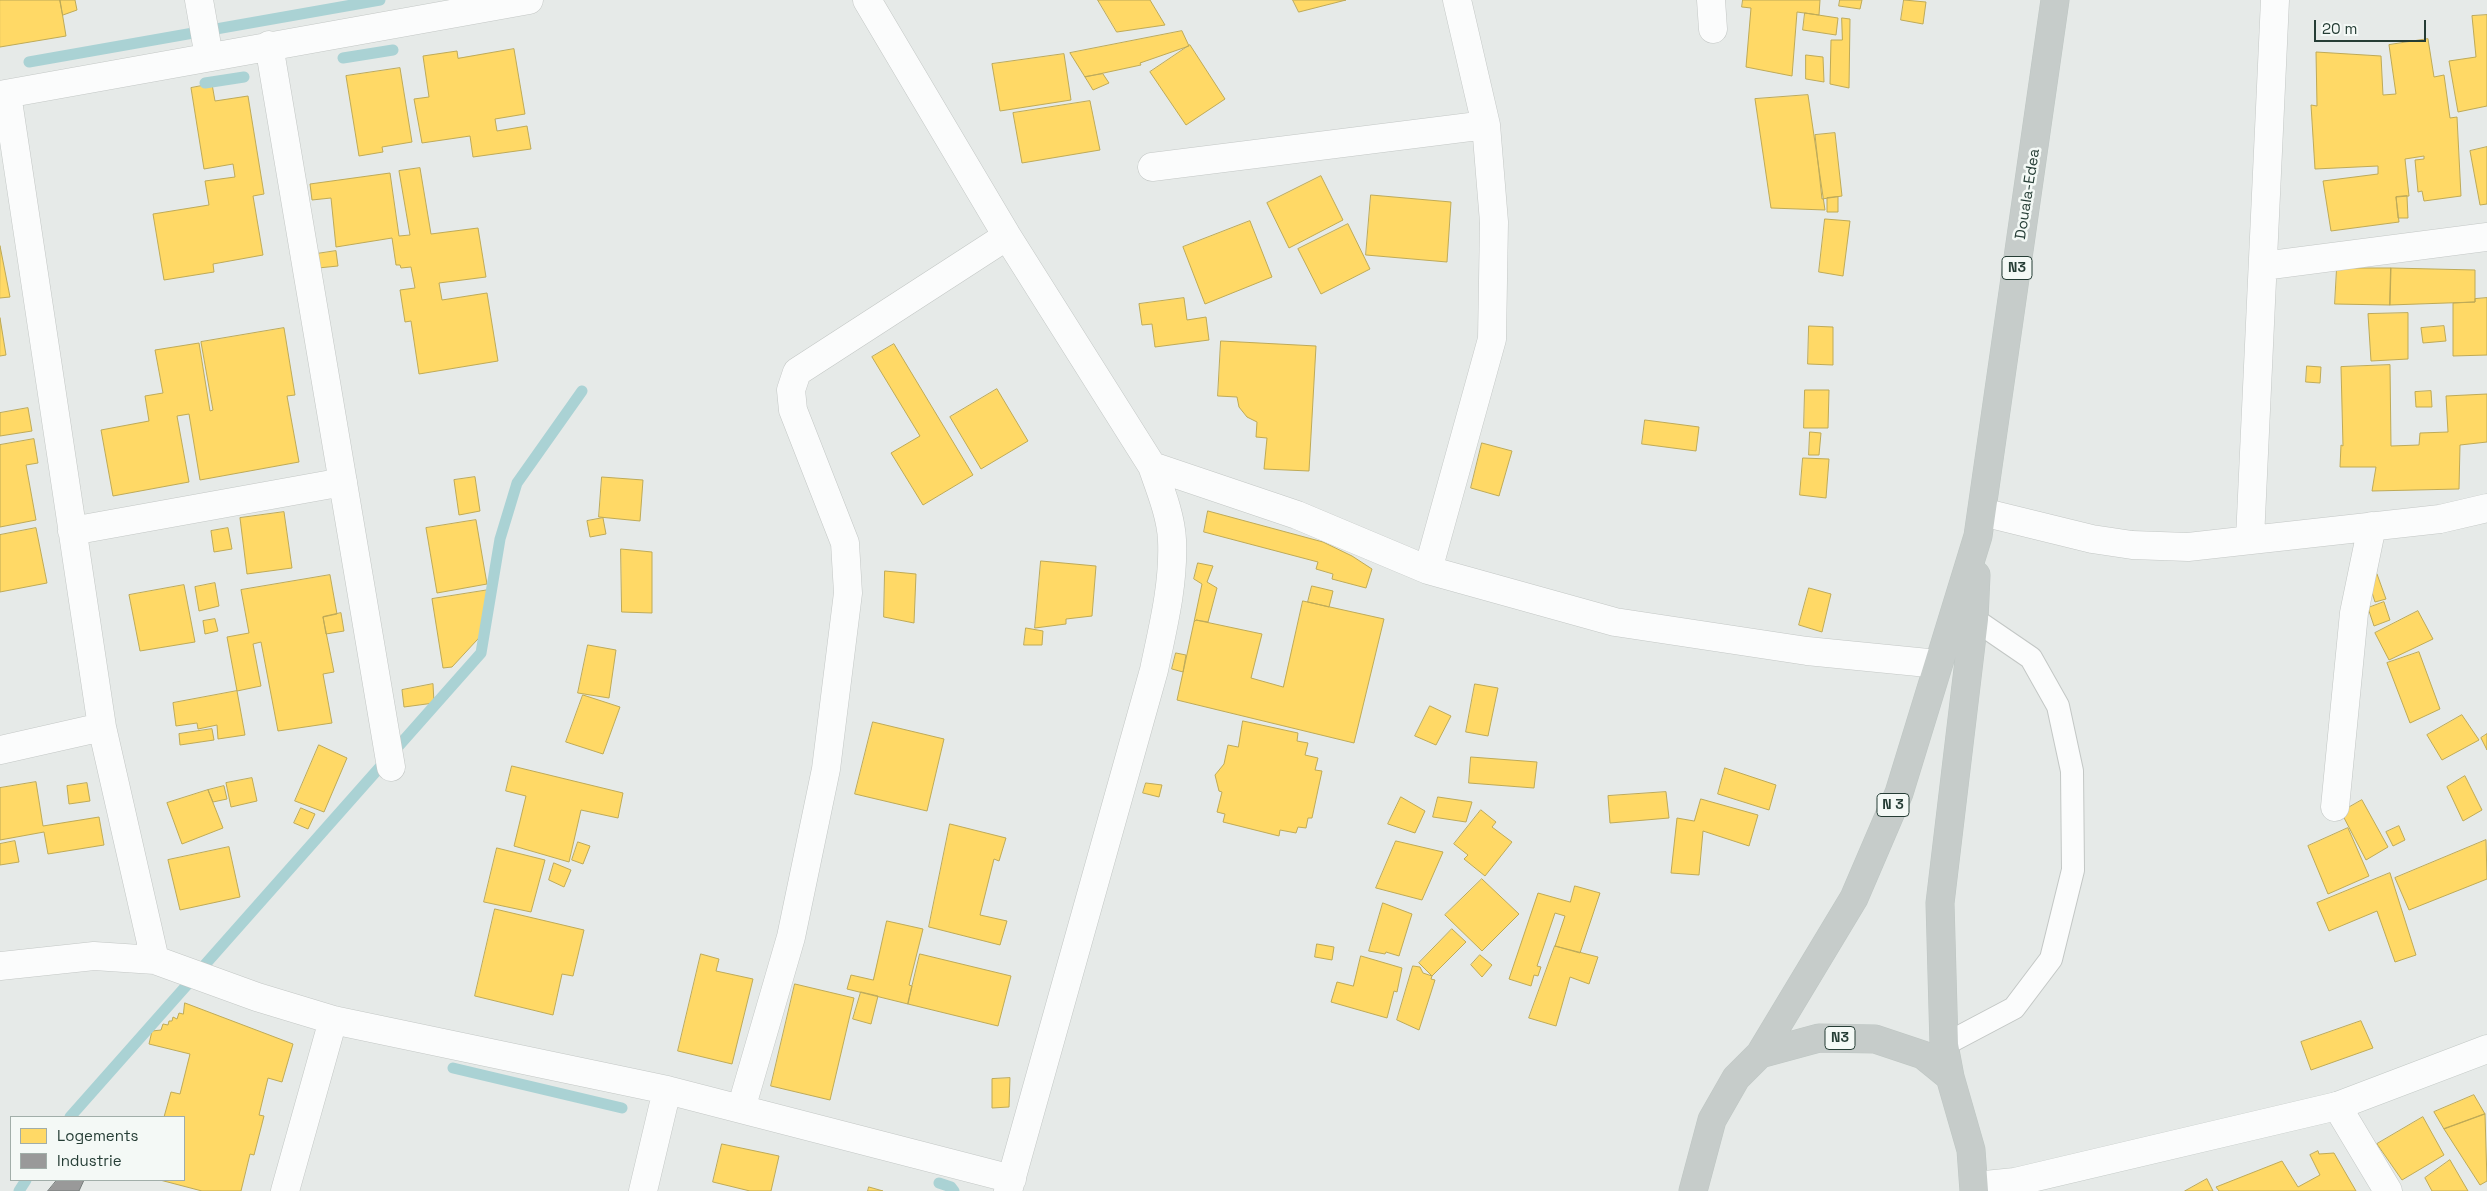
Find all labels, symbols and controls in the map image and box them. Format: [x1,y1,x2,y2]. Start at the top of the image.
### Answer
scale bar [2317,10,2430,42]
text: 20 m [2322,19,2357,38]
street label: Douala-Edea [2012,147,2044,241]
road number: N3 [2002,256,2032,280]
road number: N 3 [1877,794,1909,816]
road number: N3 [1825,1026,1855,1050]
legend [10,1116,185,1181]
text: Logements [57,1126,139,1145]
text: Industrie [57,1151,122,1170]

